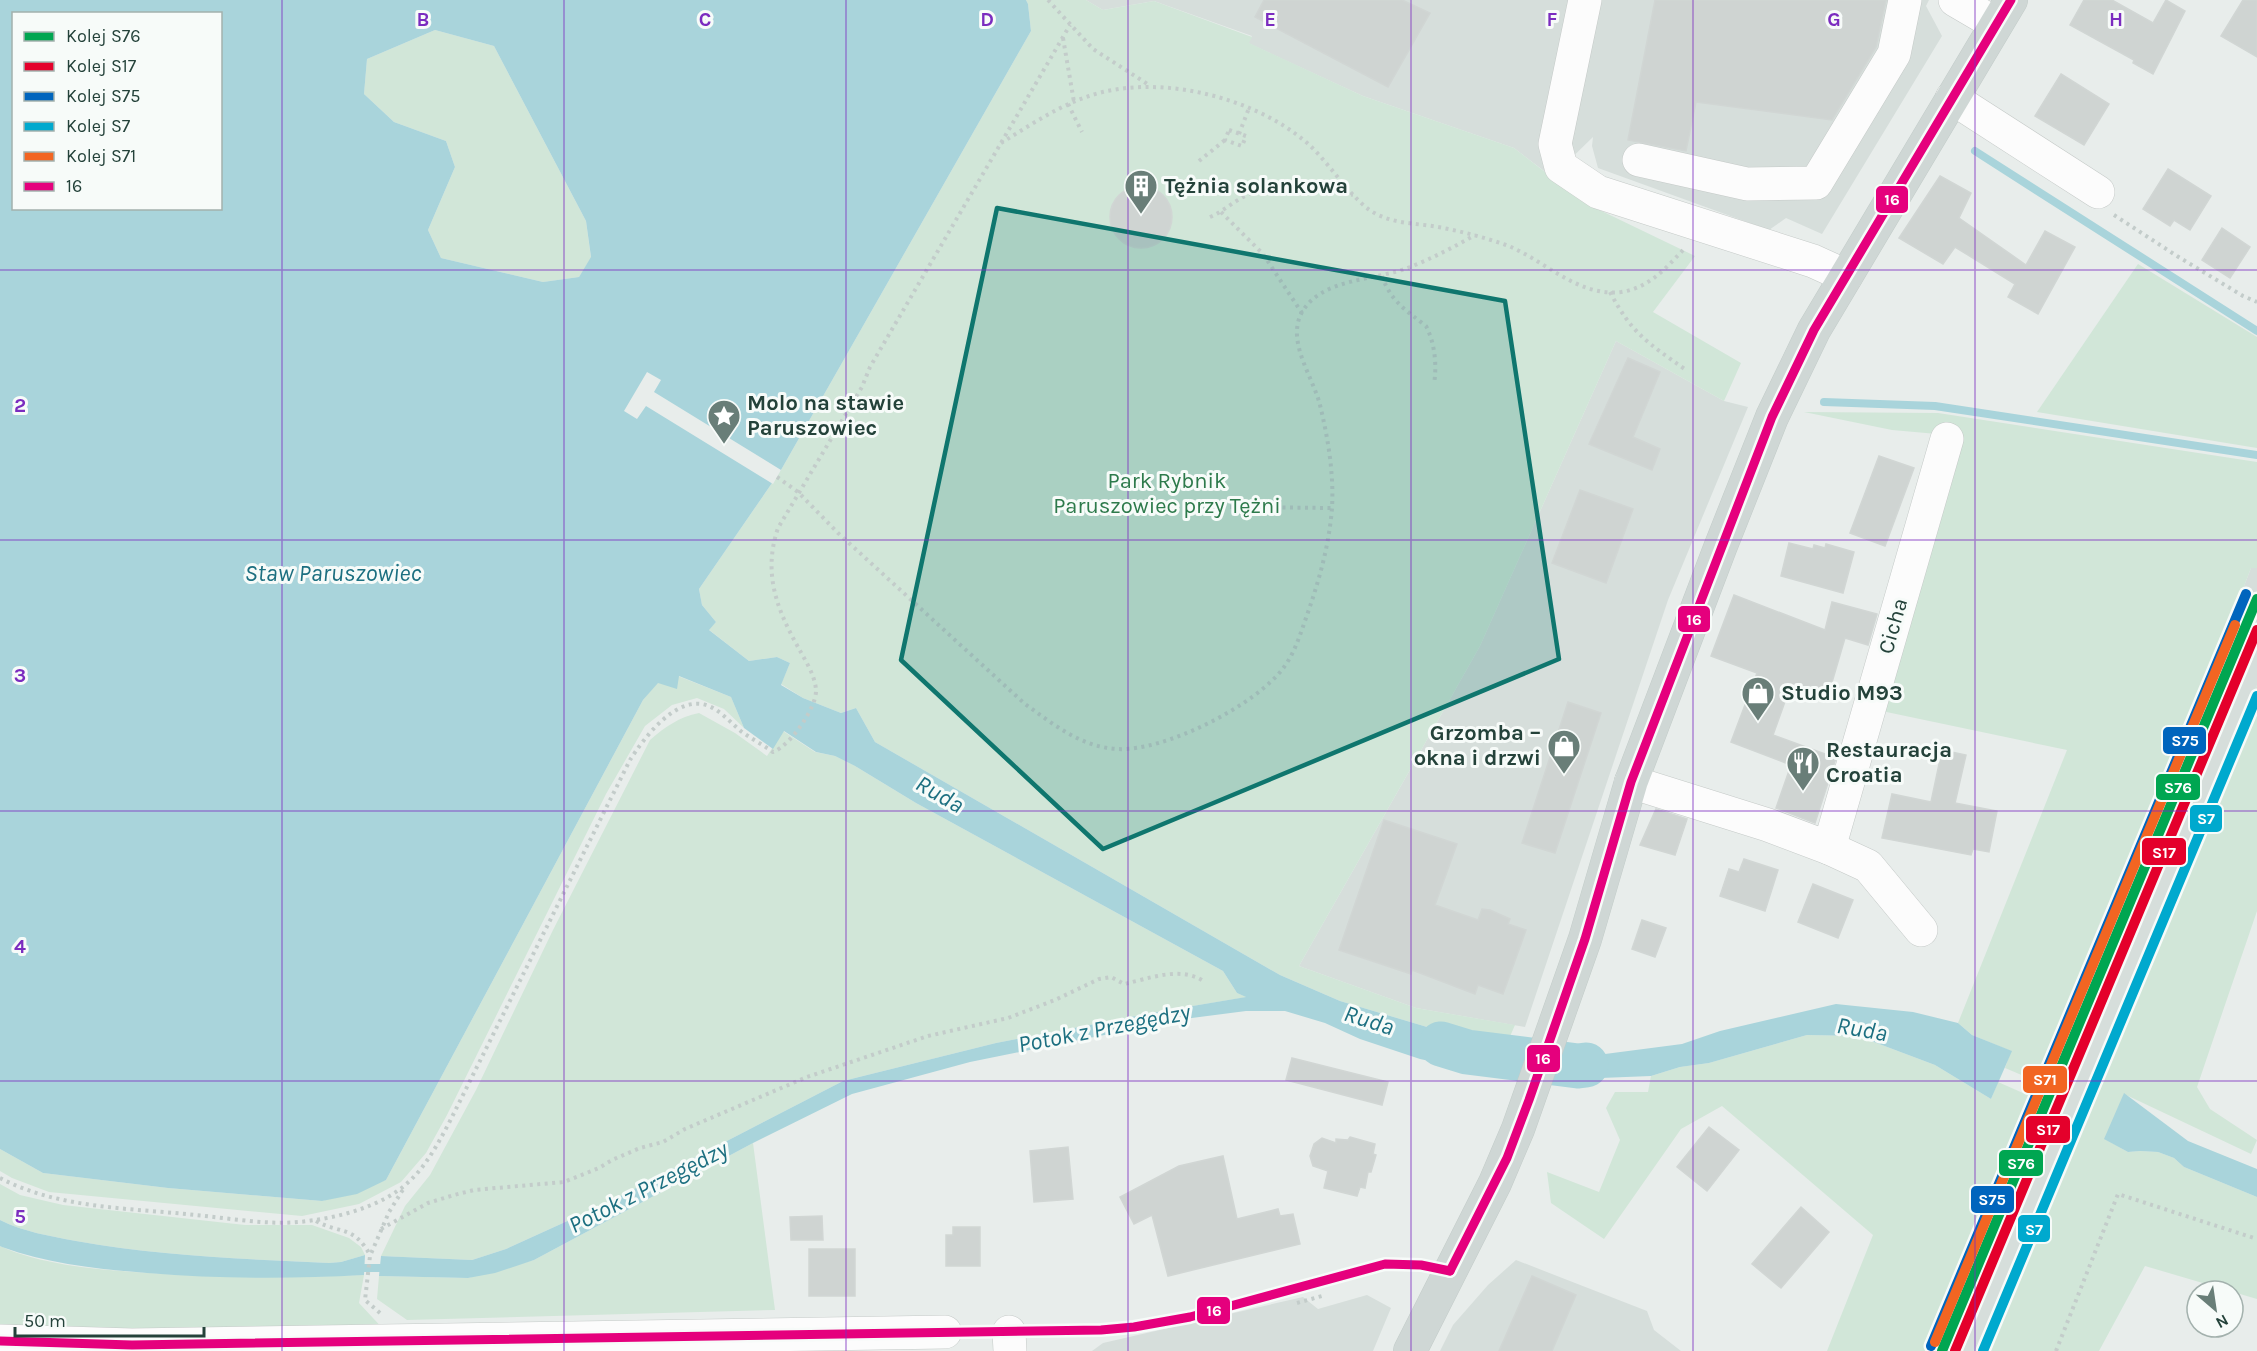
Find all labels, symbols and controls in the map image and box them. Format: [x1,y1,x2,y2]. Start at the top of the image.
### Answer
text: B [417,8,429,31]
text: C [699,8,711,31]
text: D [980,8,994,31]
text: E [1264,8,1276,31]
text: F [1547,8,1558,31]
text: G [1827,8,1841,31]
text: H [2109,8,2123,31]
legend [12,12,222,210]
text: Kolej S76 [66,25,141,47]
text: Kolej S17 [66,55,137,77]
text: Kolej S75 [66,85,140,107]
text: Kolej S7 [66,115,131,137]
text: Kolej S71 [66,145,136,167]
building icon: Tężnia solankowa [1123,168,1159,215]
place label: Tężnia solankowa [1164,173,1348,199]
text: 16 [66,175,82,197]
line badge: 16 [1875,185,1909,214]
text: 16 [1884,190,1900,209]
place label: Molo na stawie Paruszowiec [747,390,904,441]
text: 2 [14,394,26,417]
place icon: Molo na stawie Paruszowiec [706,398,742,445]
park label: Park Rybnik Paruszowiec przy Tężni [1053,468,1281,519]
water label: Staw Paruszowiec [244,559,422,587]
street label: Cicha [1873,595,1913,657]
line badge: 16 [1677,605,1711,633]
text: 16 [1686,610,1702,629]
text: 3 [14,664,26,687]
shop icon: Studio M93 [1740,675,1776,722]
place label: Studio M93 [1781,680,1903,706]
place label: Grzomba – okna i drzwi [1414,720,1541,771]
line badge: S75 [2162,726,2207,755]
shop icon: Grzomba – okna i drzwi [1546,728,1582,775]
text: S75 [2171,731,2199,750]
place label: Restauracja Croatia [1826,737,1952,788]
restaurant icon: Restauracja Croatia [1785,745,1821,792]
water label: Ruda [911,769,969,819]
line badge: S76 [2155,773,2201,801]
text: S76 [2164,778,2192,797]
line badge: S7 [2189,804,2223,833]
text: S7 [2197,809,2215,828]
line badge: S17 [2141,837,2187,866]
text: S17 [2152,843,2176,862]
text: 4 [14,935,26,958]
water label: Potok z Przegędzy [1016,997,1193,1058]
water label: Ruda [1340,999,1398,1041]
water label: Ruda [1834,1011,1890,1047]
line badge: 16 [1526,1044,1561,1073]
text: 16 [1535,1049,1551,1068]
line badge: S71 [2022,1065,2068,1094]
text: S71 [2033,1070,2057,1089]
line badge: S17 [2025,1115,2071,1144]
text: S17 [2036,1120,2060,1139]
water label: Potok z Przegędzy [564,1135,733,1239]
line badge: S76 [1998,1149,2044,1177]
text: S76 [2007,1154,2035,1173]
line badge: S75 [1970,1185,2015,1214]
text: S75 [1978,1190,2006,1209]
text: 5 [14,1205,26,1228]
line badge: S7 [2017,1214,2051,1243]
text: S7 [2025,1220,2043,1239]
north arrow [2185,1279,2245,1339]
line badge: 16 [1196,1296,1231,1325]
scale bar [15,1300,204,1338]
text: 16 [1206,1301,1222,1320]
text: 50 m [24,1310,66,1332]
text: N [2212,1311,2232,1333]

